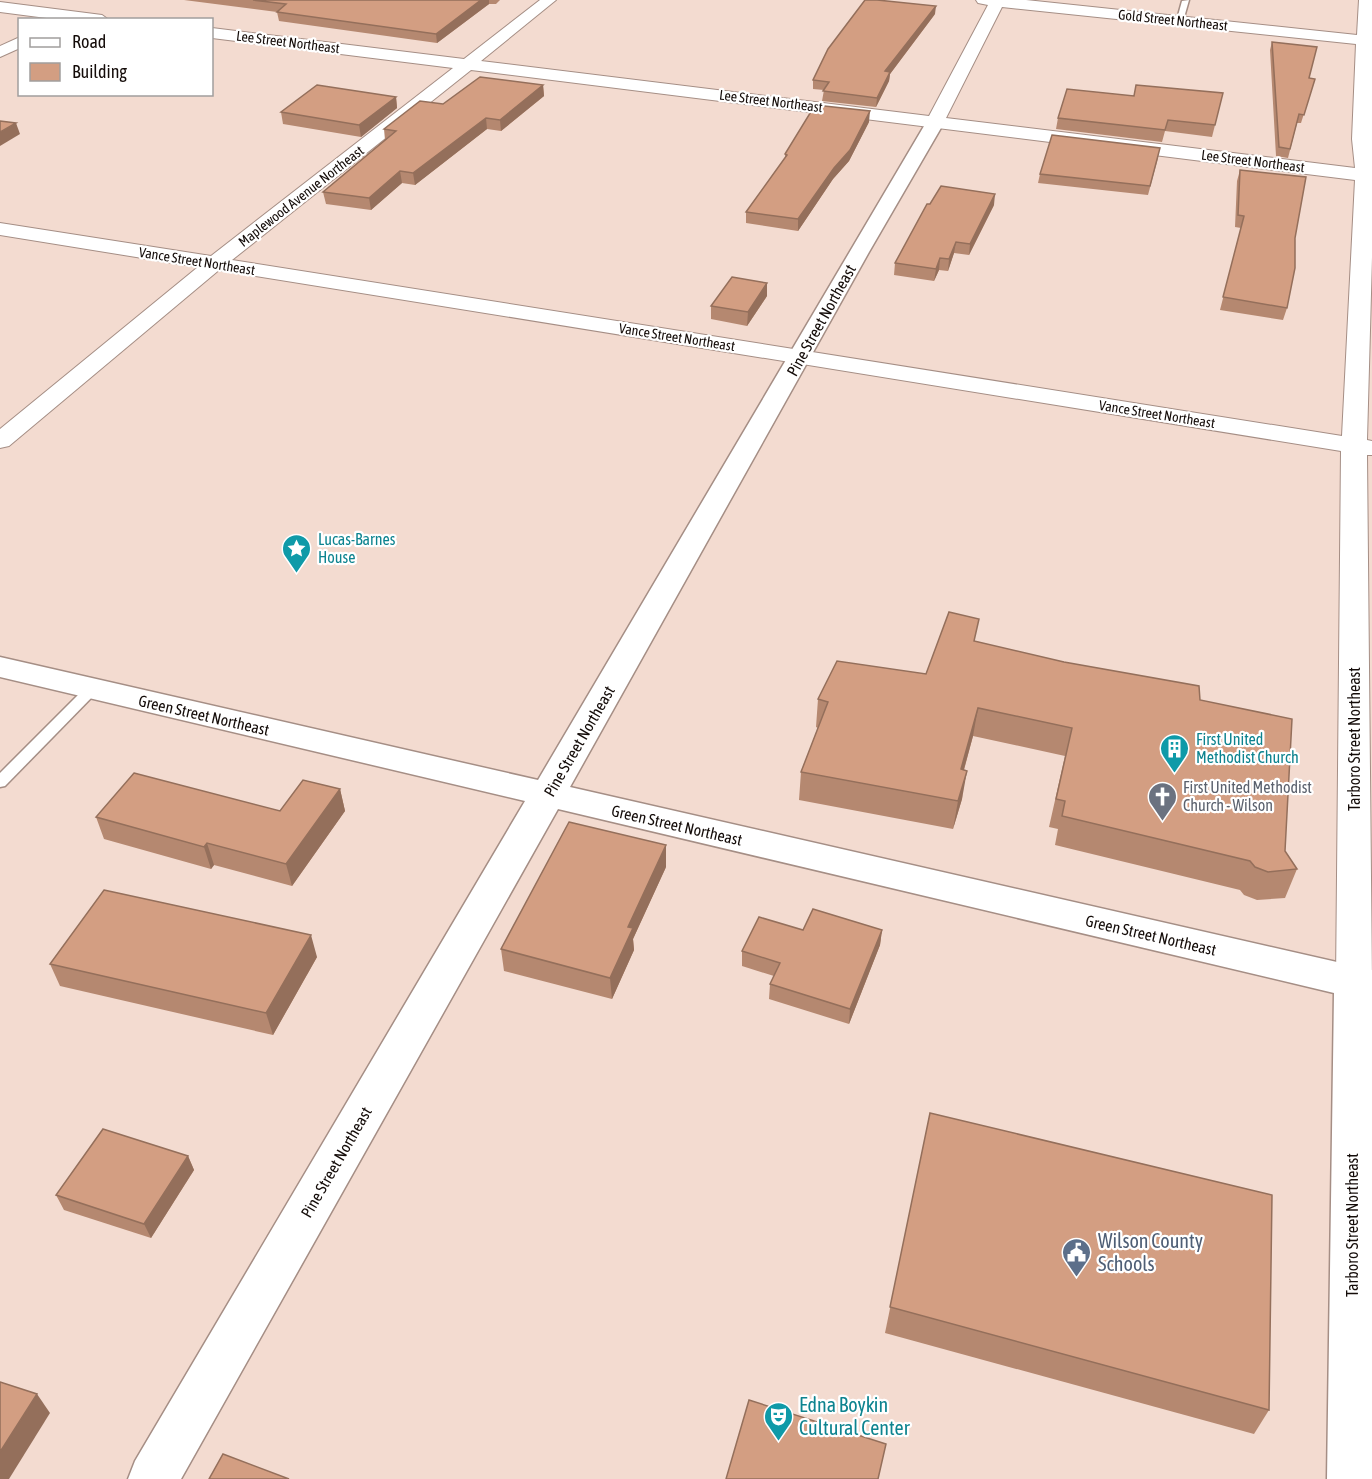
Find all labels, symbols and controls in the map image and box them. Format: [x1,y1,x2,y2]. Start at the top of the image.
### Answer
street label: Gold Street Northeast [1117,6,1229,34]
legend [18,18,213,96]
street label: Lee Street Northeast [235,28,341,56]
text: Road [72,31,106,52]
text: Building [72,61,127,82]
street label: Lee Street Northeast [718,87,824,115]
street label: Maplewood Avenue Northeast [235,142,367,250]
street label: Lee Street Northeast [1200,147,1306,175]
street label: Vance Street Northeast [138,244,256,278]
street label: Pine Street Northeast [783,261,859,379]
street label: Vance Street Northeast [618,320,736,354]
street label: Vance Street Northeast [1098,397,1216,431]
place label: Lucas-Barnes House [318,530,396,566]
place icon: Lucas-Barnes House [281,532,313,574]
street label: Tarboro Street Northeast [1345,667,1363,811]
street label: Pine Street Northeast [540,682,618,799]
street label: Green Street Northeast [137,691,272,739]
place label: First United Methodist Church [1196,730,1299,766]
building icon: First United Methodist Church [1159,732,1191,774]
place label: First United Methodist Church - Wilson [1183,778,1312,814]
church icon: First United Methodist Church - Wilson [1146,780,1178,822]
street label: Green Street Northeast [610,801,745,849]
street label: Green Street Northeast [1084,911,1219,959]
street label: Pine Street Northeast [297,1103,375,1220]
street label: Tarboro Street Northeast [1343,1153,1361,1297]
place label: Wilson County Schools [1098,1229,1203,1275]
public building icon: Wilson County Schools [1061,1236,1093,1278]
place label: Edna Boykin Cultural Center [799,1393,911,1439]
theatre icon: Edna Boykin Cultural Center [762,1400,794,1442]

